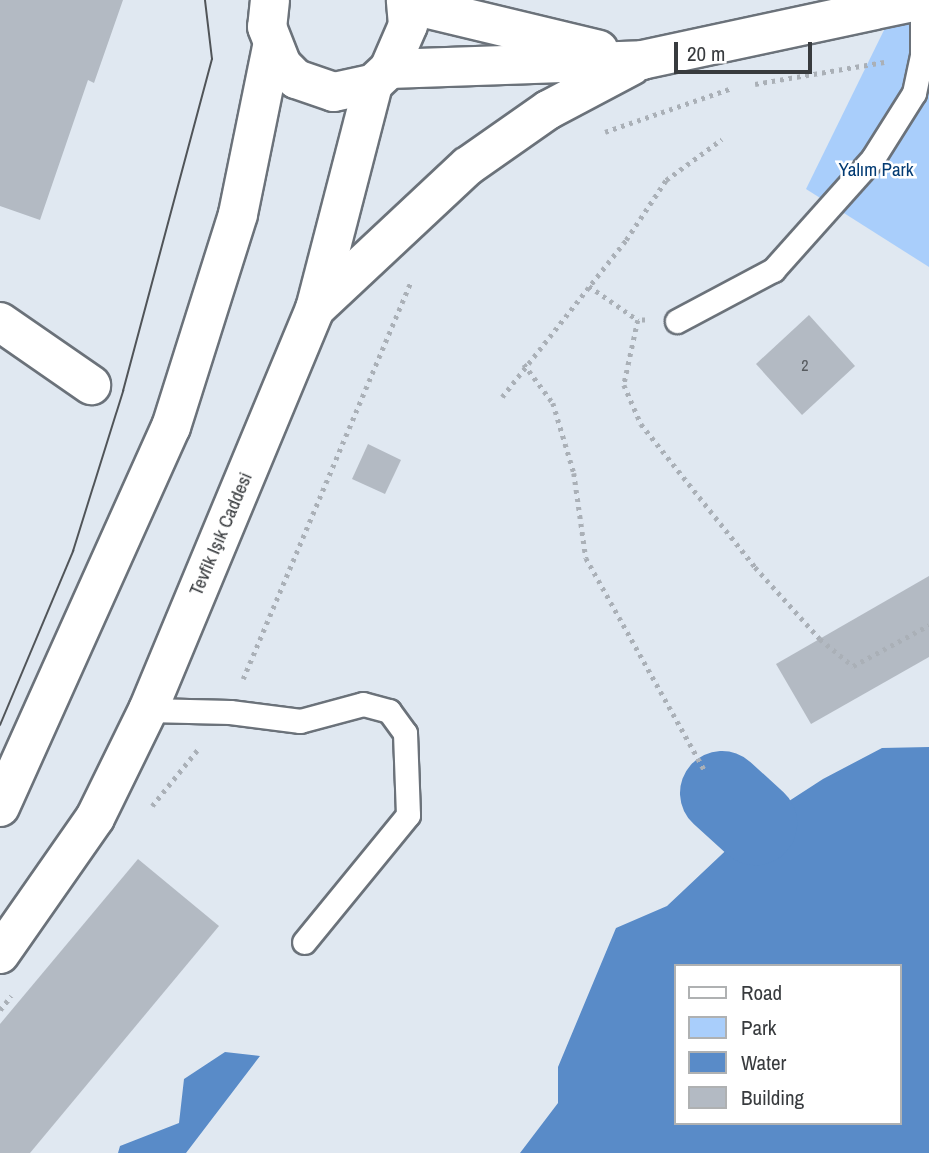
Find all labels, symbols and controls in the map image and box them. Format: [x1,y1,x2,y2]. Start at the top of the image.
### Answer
scale bar [677,28,815,72]
text: 20 m [687,39,725,68]
park label: Yalım Park [838,159,914,181]
house number: 2 [801,355,809,375]
street label: Tevfik Işık Caddesi [185,469,257,599]
legend [674,964,901,1125]
text: Road [741,978,782,1007]
text: Park [741,1013,776,1042]
text: Water [741,1048,786,1077]
text: Building [741,1083,804,1112]

